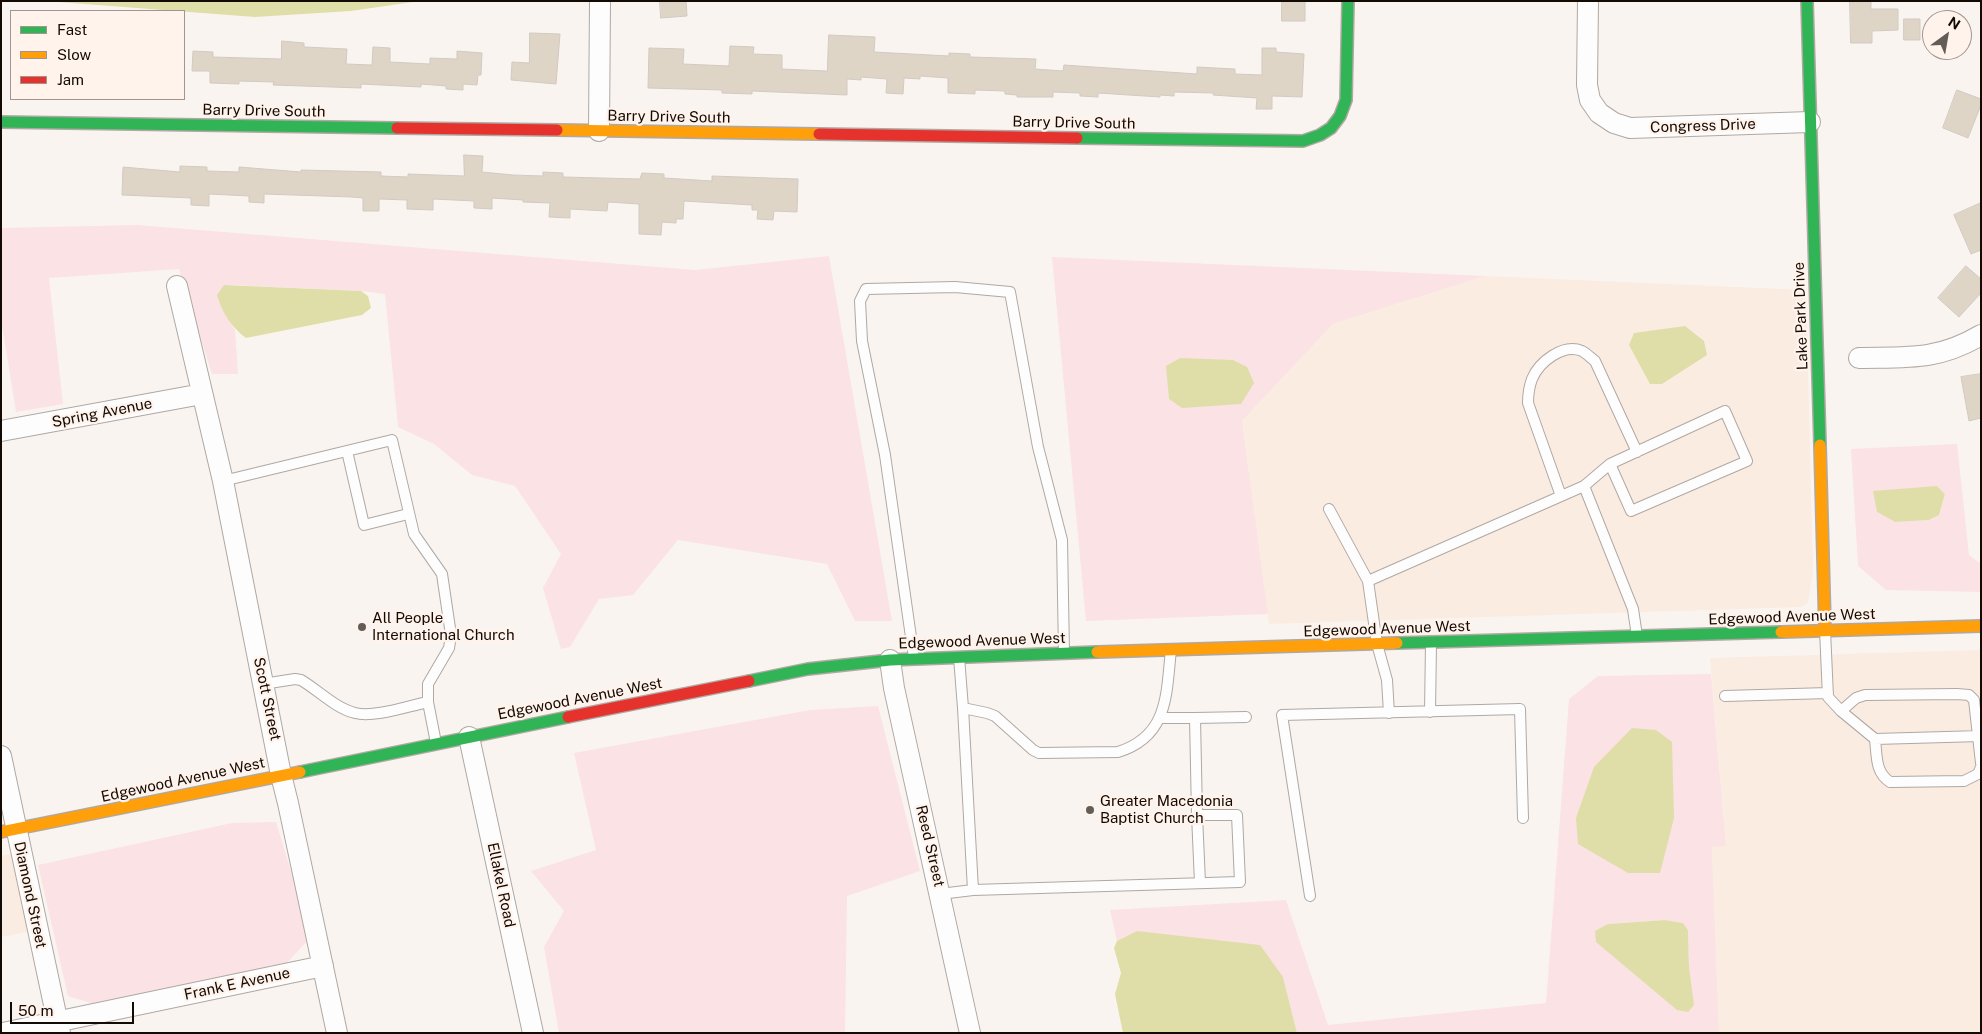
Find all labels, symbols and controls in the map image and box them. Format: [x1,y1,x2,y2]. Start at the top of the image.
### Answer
legend [10,10,185,100]
north arrow [1922,10,1972,60]
text: N [1946,13,1963,33]
text: Fast [57,21,87,38]
text: Slow [57,46,91,63]
text: Jam [57,71,84,88]
street label: Barry Drive South [202,101,326,121]
street label: Barry Drive South [607,107,731,127]
street label: Barry Drive South [1012,113,1136,133]
street label: Congress Drive [1650,115,1756,137]
street label: Lake Park Drive [1790,261,1812,371]
street label: Spring Avenue [50,394,154,432]
street label: Edgewood Avenue West [1708,605,1876,629]
place label: All People International Church [372,609,515,644]
street label: Edgewood Avenue West [1303,617,1471,641]
marker: All People International Church [356,621,368,633]
street label: Edgewood Avenue West [898,629,1066,653]
street label: Scott Street [249,656,285,742]
street label: Edgewood Avenue West [496,674,664,724]
street label: Edgewood Avenue West [99,754,267,806]
place label: Greater Macedonia Baptist Church [1100,792,1233,827]
street label: Reed Street [912,803,948,889]
marker: Greater Macedonia Baptist Church [1084,804,1096,816]
street label: Diamond Street [10,840,50,950]
street label: Ellakel Road [483,841,519,929]
street label: Frank E Avenue [182,964,292,1004]
scale bar [12,992,136,1024]
text: 50 m [18,1002,53,1019]

